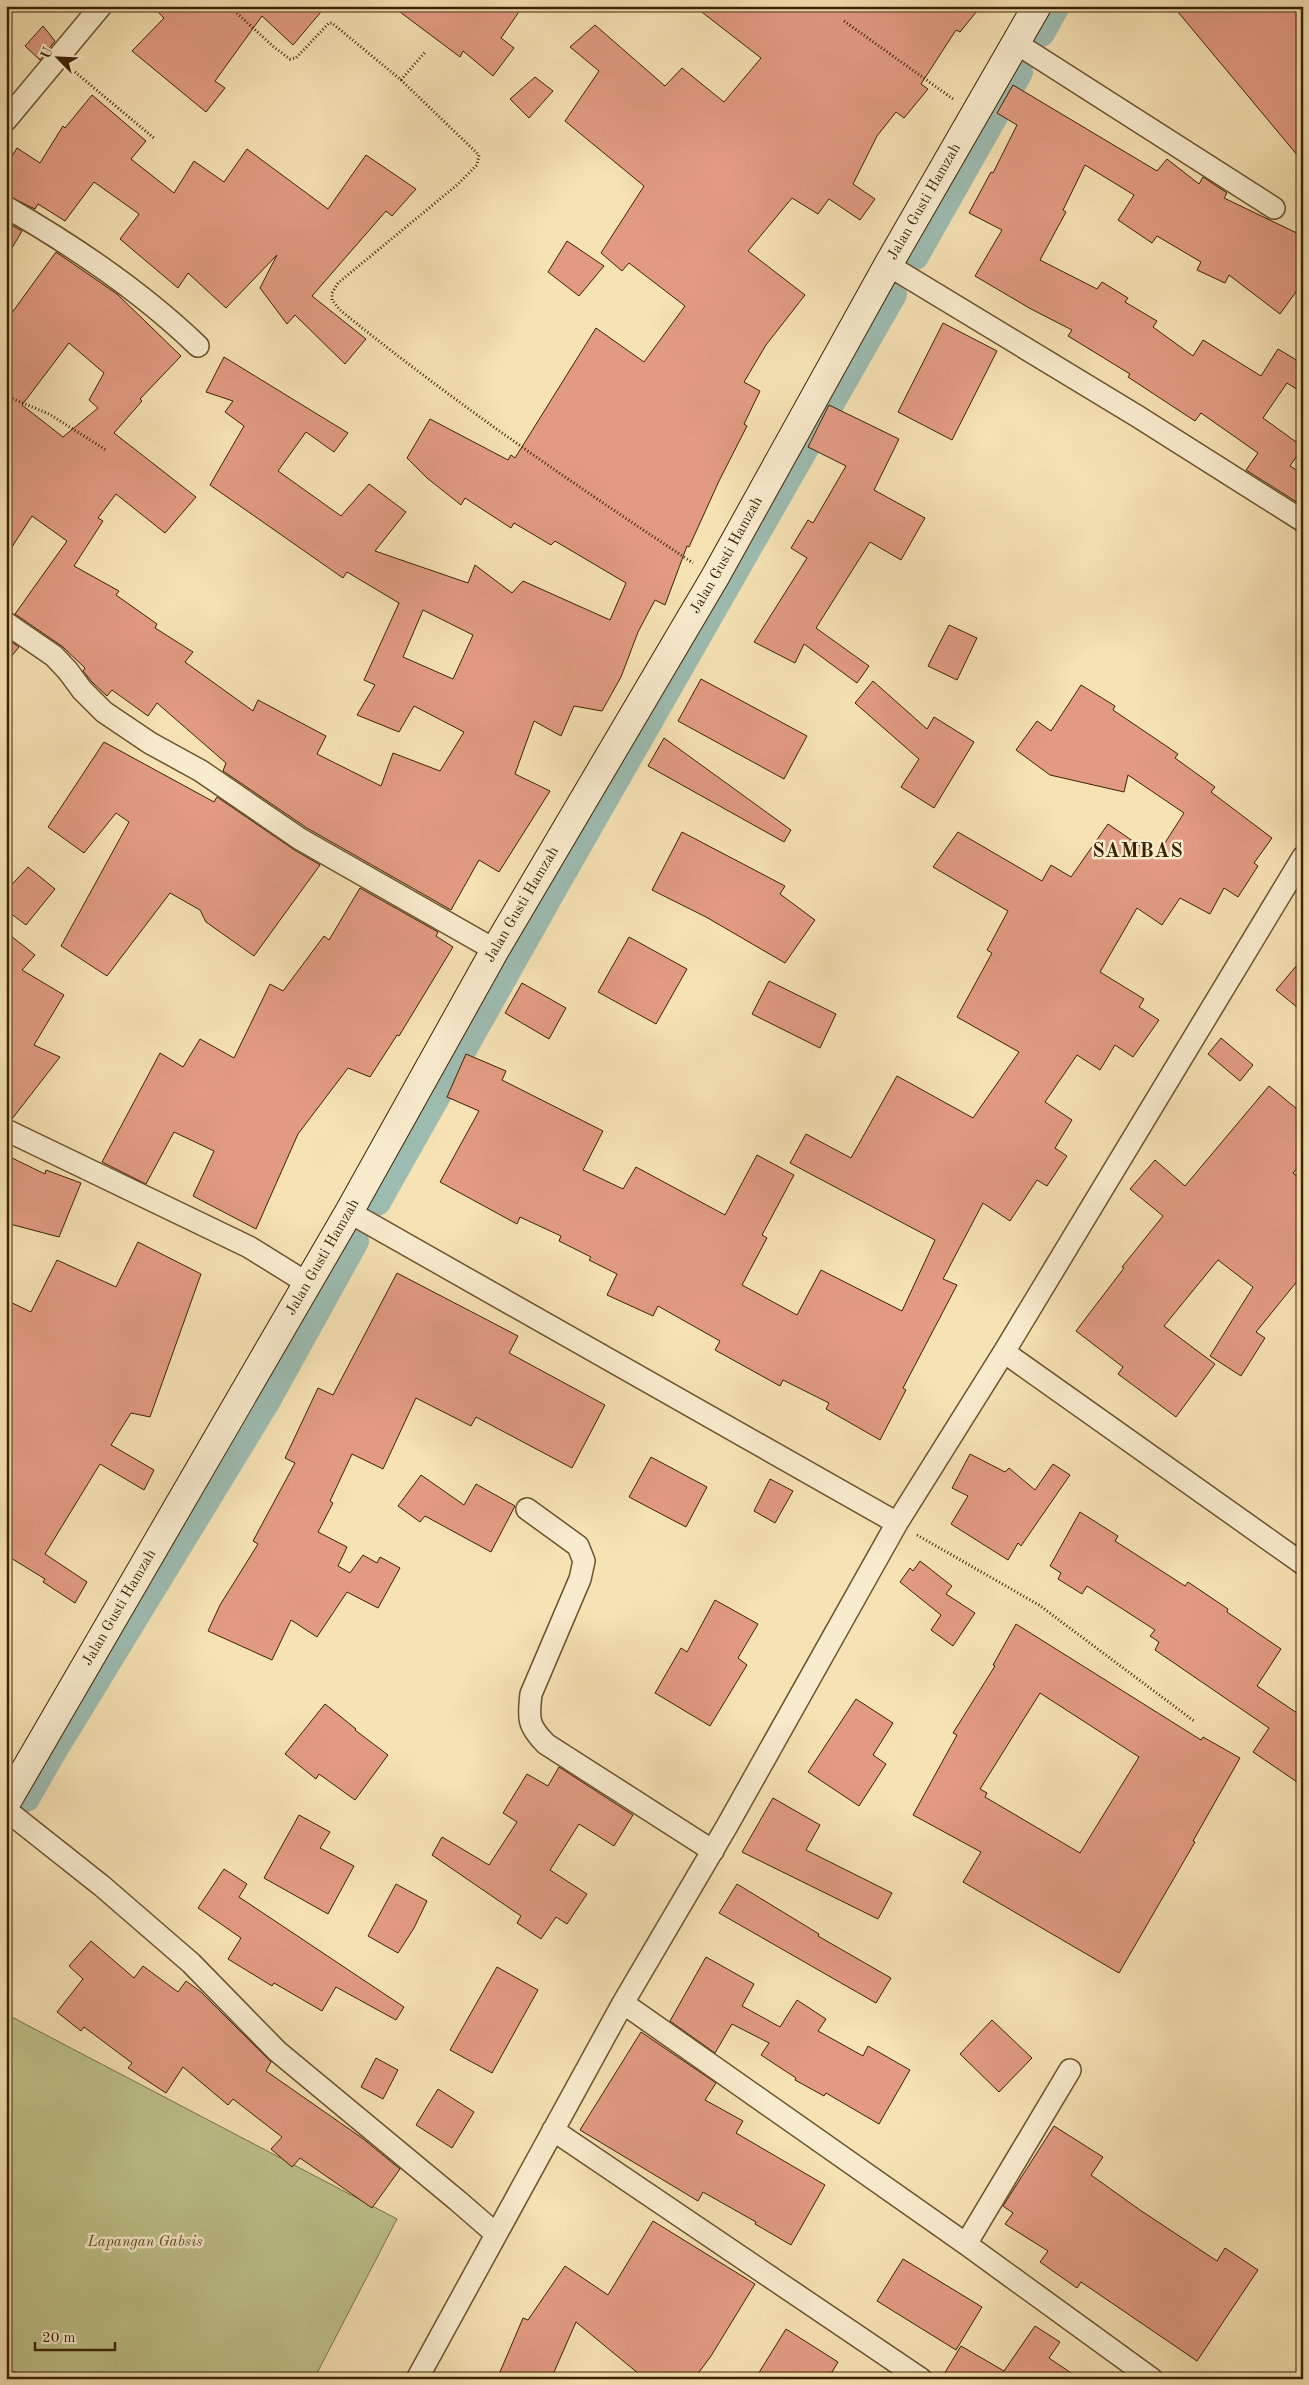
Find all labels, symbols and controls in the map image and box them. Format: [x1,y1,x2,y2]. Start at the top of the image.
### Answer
north arrow [32,32,82,82]
text: U [38,45,56,61]
street label: Jalan Gusti Hamzah [885,141,964,263]
street label: Jalan Gusti Hamzah [688,494,765,616]
district label: SAMBAS [1092,842,1184,862]
street label: Jalan Gusti Hamzah [482,844,562,965]
street label: Jalan Gusti Hamzah [283,1197,362,1318]
street label: Jalan Gusti Hamzah [80,1547,159,1668]
park label: Lapangan Gabsis [87,2235,202,2250]
scale bar [35,2320,115,2352]
text: 20 m [42,2331,76,2346]

